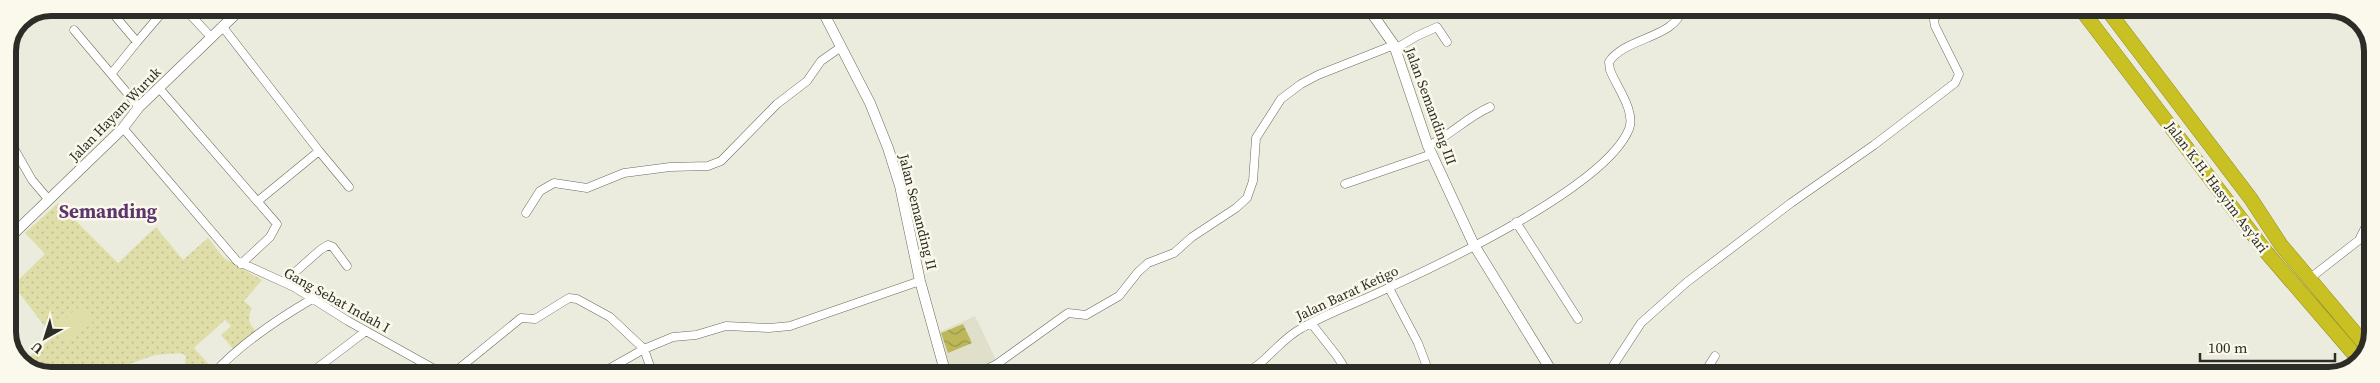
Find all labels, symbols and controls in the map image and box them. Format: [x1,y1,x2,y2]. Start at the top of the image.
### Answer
street label: Jalan Semanding III [1400,43,1462,168]
street label: Jalan Hayam Wuruk [64,62,166,167]
street label: Jalan K.H. Hasyim Asy'ari [2160,116,2273,257]
street label: Jalan Semanding II [894,151,942,272]
district label: Semanding [59,198,158,224]
street label: Jalan Barat Ketigo [1292,260,1402,326]
street label: Gang Sebat Indah I [280,263,394,337]
north arrow [20,313,70,363]
scale bar [2200,330,2335,362]
text: U [27,337,47,359]
text: 100 m [2208,337,2248,358]

